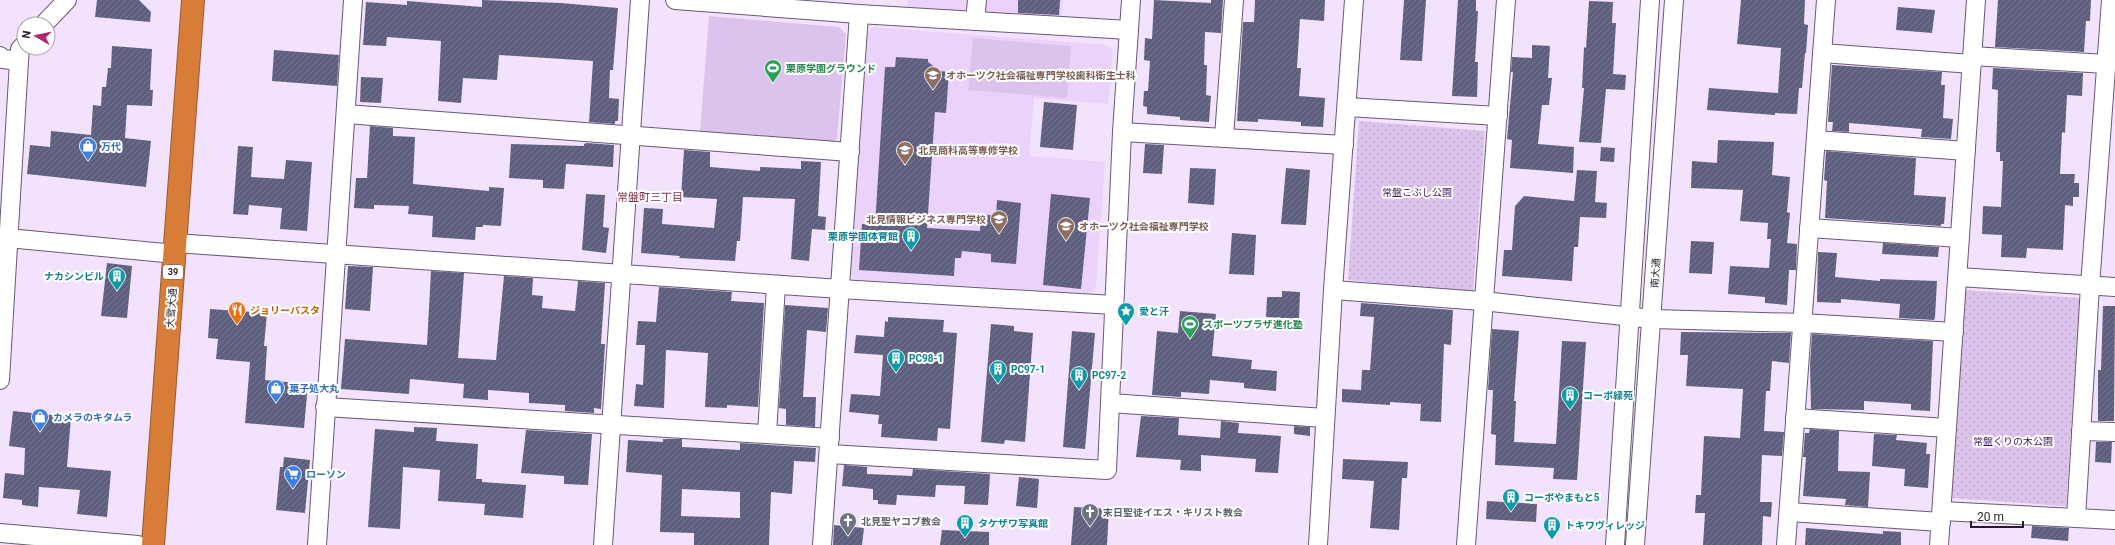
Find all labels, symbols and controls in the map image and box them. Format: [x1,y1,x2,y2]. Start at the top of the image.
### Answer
north arrow [16,16,56,56]
text: N [20,29,34,39]
sports icon: 栗原学園グラウンド [763,58,783,83]
place label: 栗原学園グラウンド [786,63,876,74]
school or university icon: オホーツク社会福祉専門学校歯科衛生士科 [923,65,943,90]
place label: オホーツク社会福祉専門学校歯科衛生士科 [946,70,1136,81]
shop icon: 万代 [78,136,98,161]
school or university icon: 北見商科高等専修学校 [895,140,915,165]
place label: 万代 [101,141,121,152]
place label: 北見商科高等専修学校 [918,145,1018,156]
park label: 常盤こぶし公園 [1382,187,1452,198]
district label: 常盤町三丁目 [617,191,683,204]
school or university icon: 北見情報ビジネス専門学校 [989,209,1009,234]
place label: 北見情報ビジネス専門学校 [866,214,986,225]
school or university icon: オホーツク社会福祉専門学校 [1056,216,1076,241]
place label: オホーツク社会福祉専門学校 [1079,221,1209,232]
building icon: 栗原学園体育館 [901,226,921,251]
place label: 栗原学園体育館 [828,231,898,242]
street label: 南大通 [1649,258,1662,288]
road number: 39 [163,265,183,279]
building icon: ナカシンビル [107,266,127,291]
place label: ナカシンビル [44,271,104,282]
street label: 大雪大通 [165,288,178,328]
restaurant icon: ジョリーパスタ [227,300,247,325]
place icon: 愛と汗 [1116,301,1136,326]
place label: ジョリーパスタ [250,305,320,316]
place label: 愛と汗 [1139,306,1169,317]
sports icon: スポーツプラザ進化塾 [1180,314,1200,339]
place label: スポーツプラザ進化塾 [1203,319,1303,330]
building icon: PC98-1 [886,348,906,373]
place label: PC98-1 [909,353,943,364]
building icon: PC97-1 [988,359,1008,384]
place label: PC97-1 [1011,364,1045,375]
building icon: PC97-2 [1069,365,1089,390]
place label: PC97-2 [1092,370,1126,381]
shop icon: 菓子処大丸 [266,378,286,403]
place label: 菓子処大丸 [289,383,339,394]
building icon: コーポ緑苑 [1560,385,1580,410]
place label: コーポ緑苑 [1583,390,1633,401]
shop icon: カメラのキタムラ [30,407,50,432]
place label: カメラのキタムラ [53,412,133,423]
park label: 常盤くりの木公園 [1973,436,2053,447]
supermarket icon: ローソン [283,464,303,489]
place label: ローソン [306,469,346,480]
building icon: コーポやまもと5 [1501,487,1521,512]
place label: コーポやまもと5 [1524,492,1600,503]
church icon: 末日聖徒イエス・キリスト教会 [1080,502,1100,527]
scale bar [1971,503,2023,529]
place label: 末日聖徒イエス・キリスト教会 [1103,507,1243,518]
text: 20 m [1977,510,2004,524]
church icon: 北見聖ヤコブ教会 [838,511,858,536]
building icon: タケザワ写真館 [955,513,975,538]
building icon: トキワヴィレッジ [1542,515,1562,540]
place label: 北見聖ヤコブ教会 [861,516,941,527]
place label: タケザワ写真館 [978,518,1048,529]
place label: トキワヴィレッジ [1565,520,1645,531]

